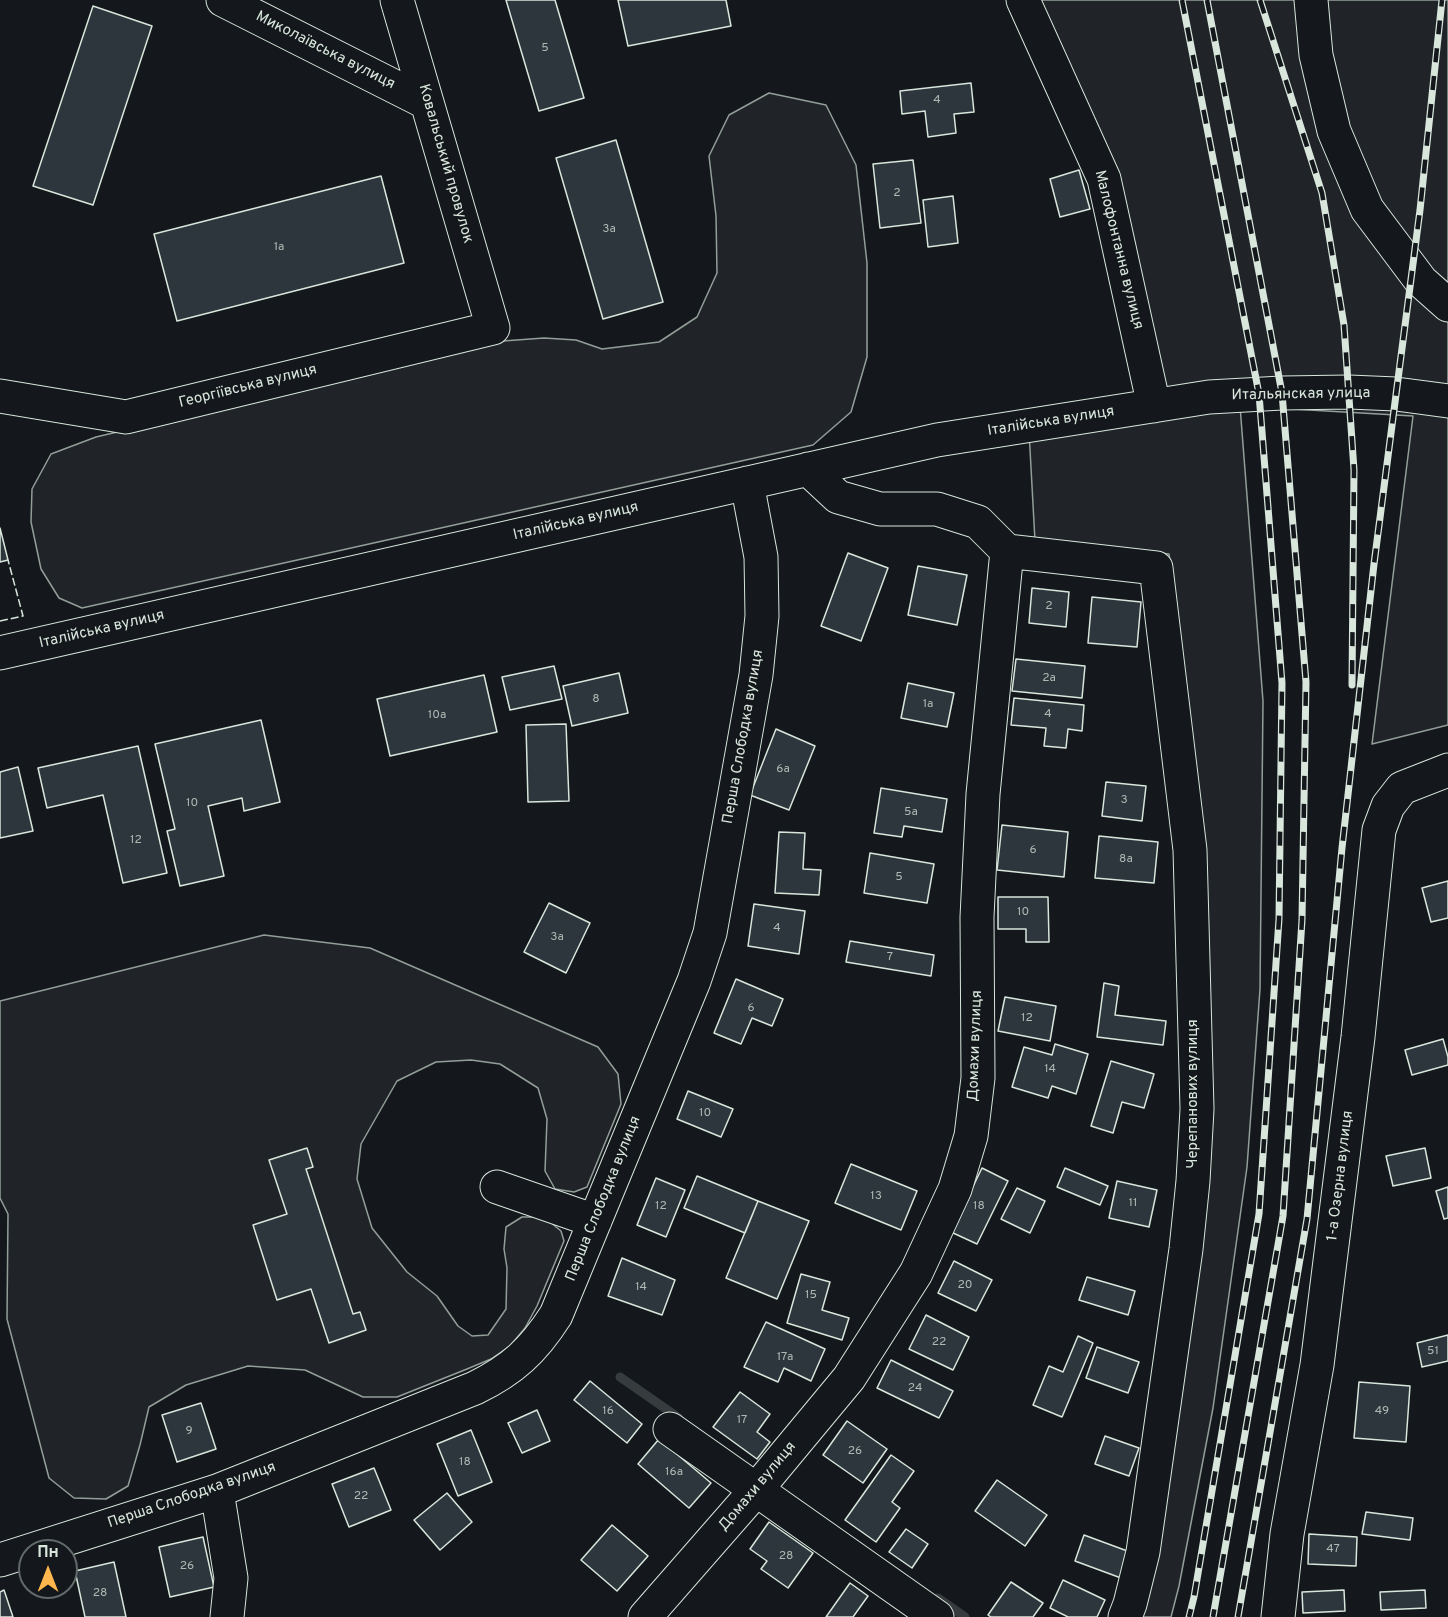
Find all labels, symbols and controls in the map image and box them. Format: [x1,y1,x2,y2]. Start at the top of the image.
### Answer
street label: Миколаївська вулиця [252,8,398,94]
house number: 5 [541,42,549,56]
street label: Ковальський провулок [414,82,476,246]
house number: 4 [933,94,941,108]
street label: Малофонтанна вулиця [1090,169,1146,331]
house number: 2 [893,187,901,201]
house number: 3а [602,223,616,237]
house number: 1а [274,241,284,255]
street label: Георгіївська вулиця [177,361,319,413]
street label: Итальянская улица [1231,385,1371,405]
street label: Італійська вулиця [986,403,1116,441]
street label: Італійська вулиця [512,499,640,545]
house number: 2 [1045,600,1053,614]
street label: Італійська вулиця [38,607,166,653]
street label: Перша Слободка вулиця [720,648,768,826]
house number: 2а [1042,672,1056,686]
house number: 8 [592,693,600,707]
house number: 1а [923,698,933,712]
house number: 4 [1044,708,1052,722]
house number: 10а [428,709,446,723]
house number: 6а [776,763,790,777]
house number: 3 [1120,794,1128,808]
house number: 10 [186,797,198,811]
house number: 5а [904,806,918,820]
house number: 12 [130,834,142,848]
house number: 6 [1029,844,1037,858]
house number: 8а [1119,853,1133,867]
house number: 5 [895,871,903,885]
house number: 10 [1017,906,1029,920]
house number: 4 [773,922,781,936]
house number: 3а [550,931,564,945]
house number: 7 [887,951,893,965]
street label: Домахи вулиця [965,990,987,1102]
house number: 6 [747,1002,755,1016]
house number: 12 [1021,1012,1033,1026]
street label: Черепанових вулиця [1185,1019,1203,1169]
house number: 14 [1044,1063,1056,1077]
house number: 10 [699,1107,711,1121]
street label: 1-а Озерна вулиця [1324,1110,1358,1242]
street label: Перша Слободка вулиця [563,1114,645,1284]
house number: 13 [870,1190,882,1204]
house number: 11 [1129,1197,1137,1211]
house number: 12 [655,1200,667,1214]
house number: 18 [973,1200,985,1214]
house number: 20 [957,1279,973,1293]
house number: 14 [635,1281,647,1295]
house number: 15 [805,1289,817,1303]
house number: 22 [932,1336,946,1350]
house number: 51 [1427,1345,1439,1359]
house number: 17а [777,1351,793,1365]
house number: 24 [908,1382,922,1396]
house number: 16 [602,1405,614,1419]
house number: 49 [1375,1405,1389,1419]
house number: 17 [737,1414,747,1428]
house number: 9 [185,1425,193,1439]
street label: Домахи вулиця [715,1439,801,1535]
house number: 26 [848,1445,862,1459]
house number: 18 [459,1456,471,1470]
street label: Перша Слободка вулиця [106,1459,278,1533]
house number: 16а [665,1466,683,1480]
house number: 22 [354,1490,368,1504]
north arrow [18,1539,78,1599]
text: Пн [37,1543,59,1563]
house number: 47 [1326,1543,1340,1557]
house number: 28 [779,1550,793,1564]
house number: 26 [180,1560,194,1574]
house number: 28 [93,1587,107,1601]

